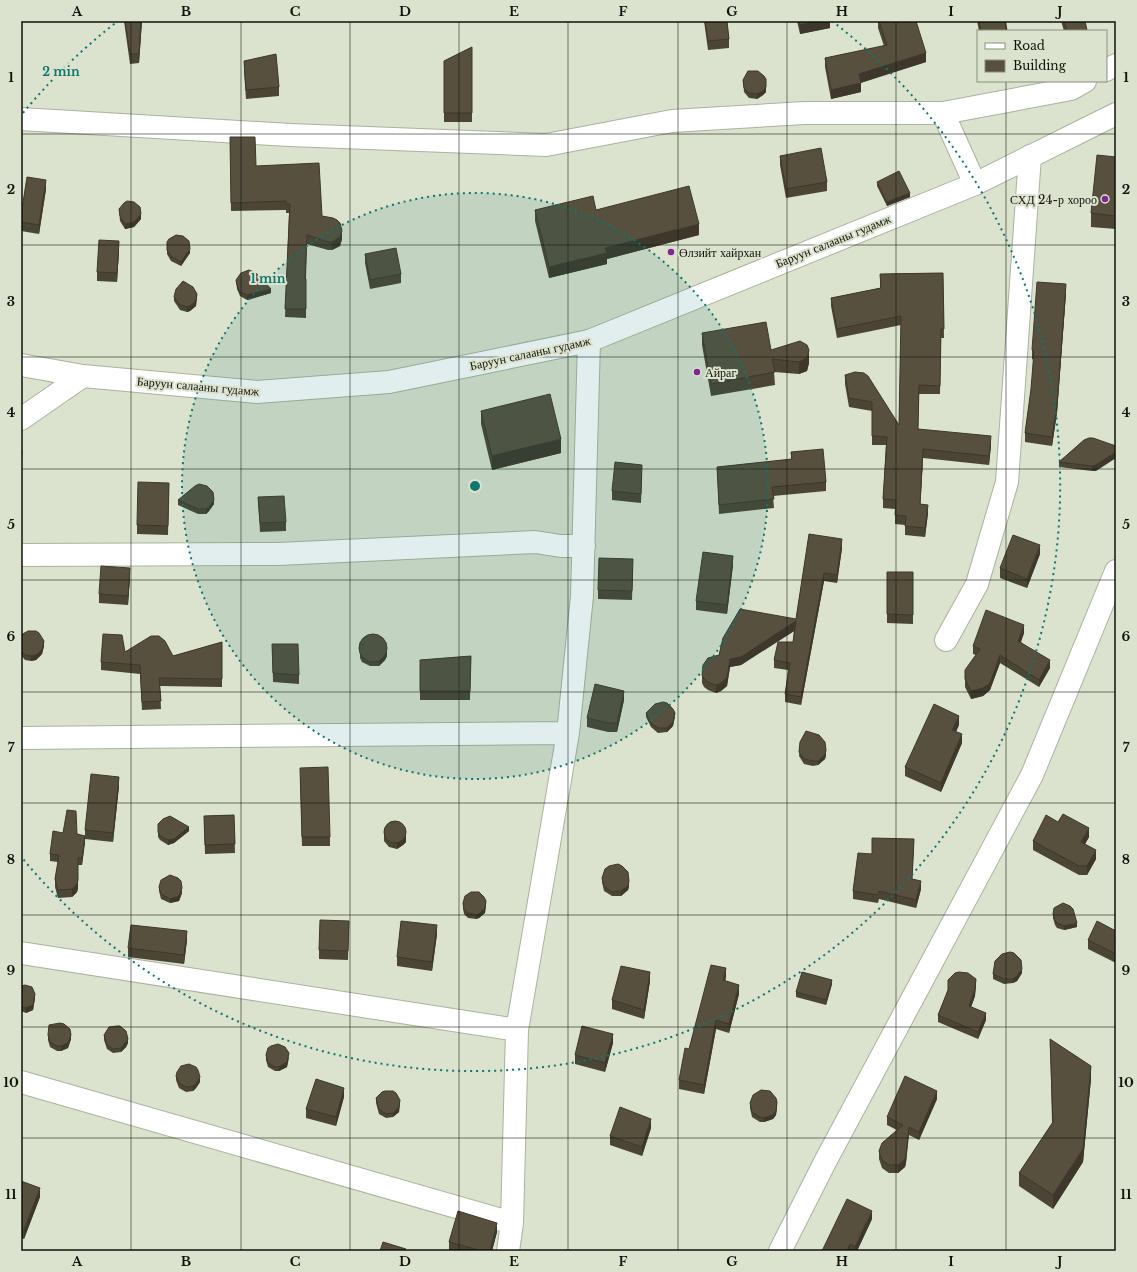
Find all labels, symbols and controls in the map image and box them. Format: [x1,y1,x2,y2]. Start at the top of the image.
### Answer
text: A [71,3,83,20]
text: B [181,3,191,20]
text: C [290,3,301,20]
text: D [399,3,411,20]
text: E [509,3,519,20]
text: F [619,3,628,20]
text: G [726,3,738,20]
text: H [836,3,848,20]
text: I [948,3,954,20]
text: J [1054,3,1063,20]
legend [977,30,1107,82]
text: Road [1013,38,1045,53]
text: Building [1013,58,1067,73]
text: 2 min [42,64,80,79]
text: 1 [8,69,14,86]
text: 1 [1123,69,1129,86]
text: 2 [7,181,15,198]
text: 2 [1122,181,1130,198]
place label: СХД 24-р хороо [1010,192,1097,207]
marker: СХД 24-р хороо [1100,194,1110,204]
street label: Баруун салааны гудамж [773,211,893,271]
place label: Өлзийт хайрхан [679,245,762,260]
marker: Өлзийт хайрхан [666,247,676,257]
text: 1 min [251,271,286,286]
text: 3 [7,293,15,310]
text: 3 [1122,293,1130,310]
street label: Баруун салааны гудамж [468,333,592,373]
place label: Айраг [705,365,736,380]
marker: Айраг [692,367,702,377]
street label: Баруун салааны гудамж [136,373,261,399]
text: 4 [7,404,16,421]
text: 4 [1122,404,1131,421]
centre of rings [468,479,482,493]
text: 5 [7,516,15,533]
text: 5 [1122,516,1130,533]
text: 6 [7,628,16,645]
text: 6 [1122,628,1131,645]
text: 7 [8,739,15,756]
text: 7 [1123,739,1130,756]
text: 8 [7,851,15,868]
text: 8 [1122,851,1130,868]
text: 9 [7,962,16,979]
text: 9 [1122,962,1131,979]
text: 10 [3,1074,19,1091]
text: 10 [1118,1074,1134,1091]
text: 11 [5,1186,17,1203]
text: 11 [1120,1186,1132,1203]
text: A [71,1253,83,1270]
text: B [181,1253,191,1270]
text: C [290,1253,301,1270]
text: D [399,1253,411,1270]
text: E [509,1253,519,1270]
text: F [619,1253,628,1270]
text: G [726,1253,738,1270]
text: H [836,1253,848,1270]
text: I [948,1253,954,1270]
text: J [1054,1253,1063,1270]

